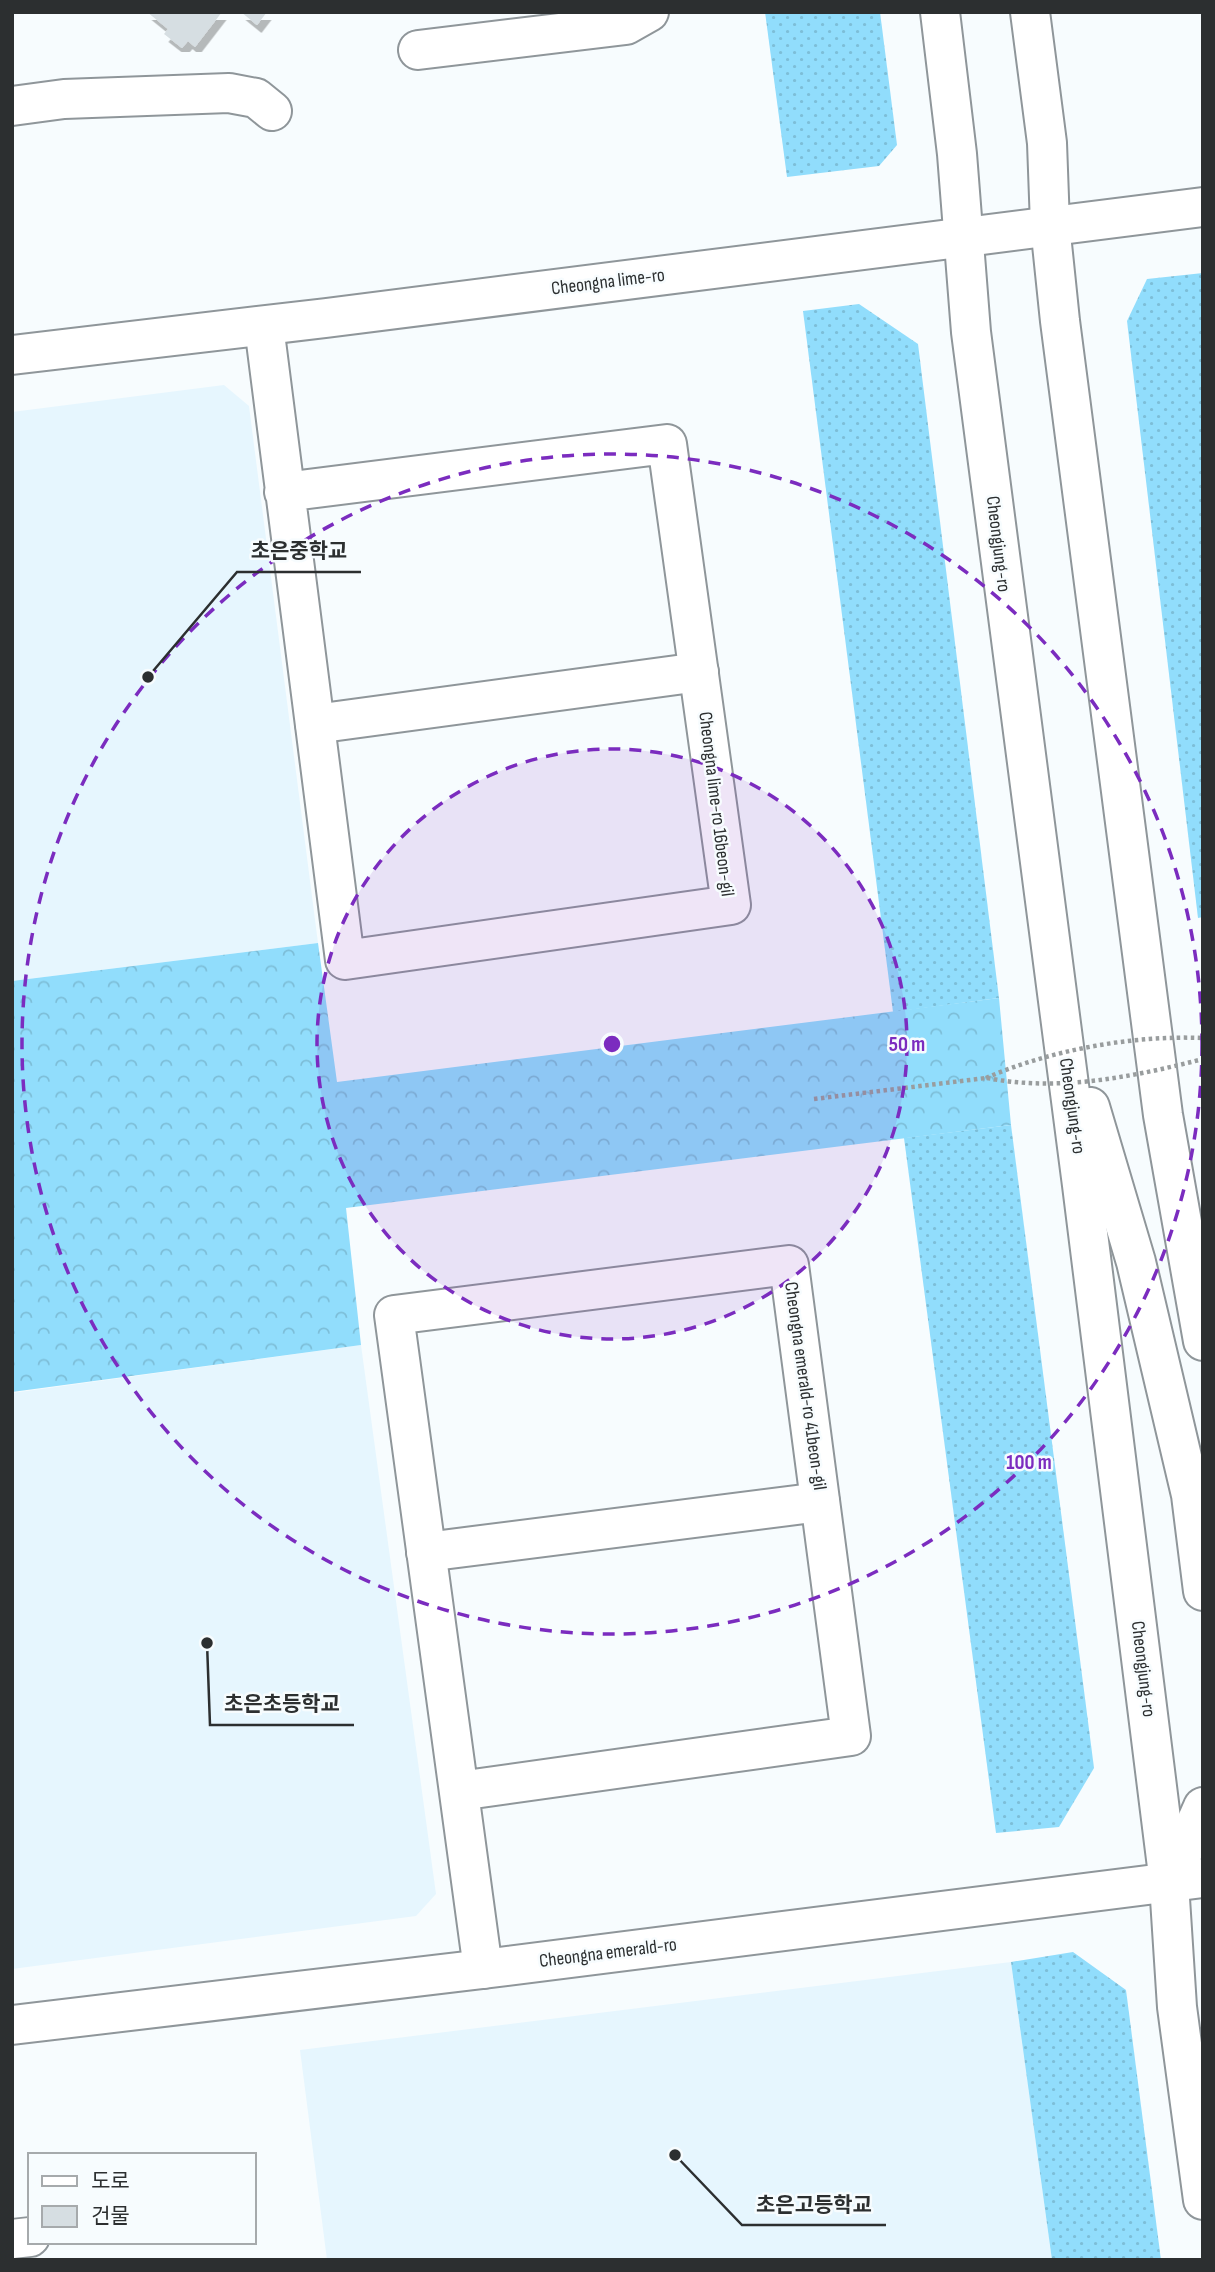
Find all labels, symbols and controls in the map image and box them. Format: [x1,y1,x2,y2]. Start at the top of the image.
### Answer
street label: Cheongna lime-ro [550,264,666,300]
street label: Cheongjung-ro [981,495,1015,593]
callout: 초은중학교 [237,530,361,572]
text: 초은중학교 [251,539,347,564]
street label: Cheongna lime-ro 16beon-gil [693,710,739,898]
centre of rings [600,1032,624,1056]
text: 50 m [889,1032,925,1057]
street label: Cheongjung-ro [1054,1057,1090,1155]
street label: Cheongna emerald-ro 41beon-gil [779,1280,831,1492]
text: 100 m [1006,1450,1052,1475]
street label: Cheongjung-ro [1126,1620,1160,1718]
callout: 초은초등학교 [210,1683,354,1725]
text: 초은초등학교 [224,1692,340,1717]
street label: Cheongna emerald-ro [538,1933,678,1973]
legend [28,2153,256,2244]
text: 도로 [91,2169,130,2194]
callout: 초은고등학교 [742,2183,886,2225]
text: 초은고등학교 [756,2193,872,2218]
text: 건물 [91,2204,130,2229]

